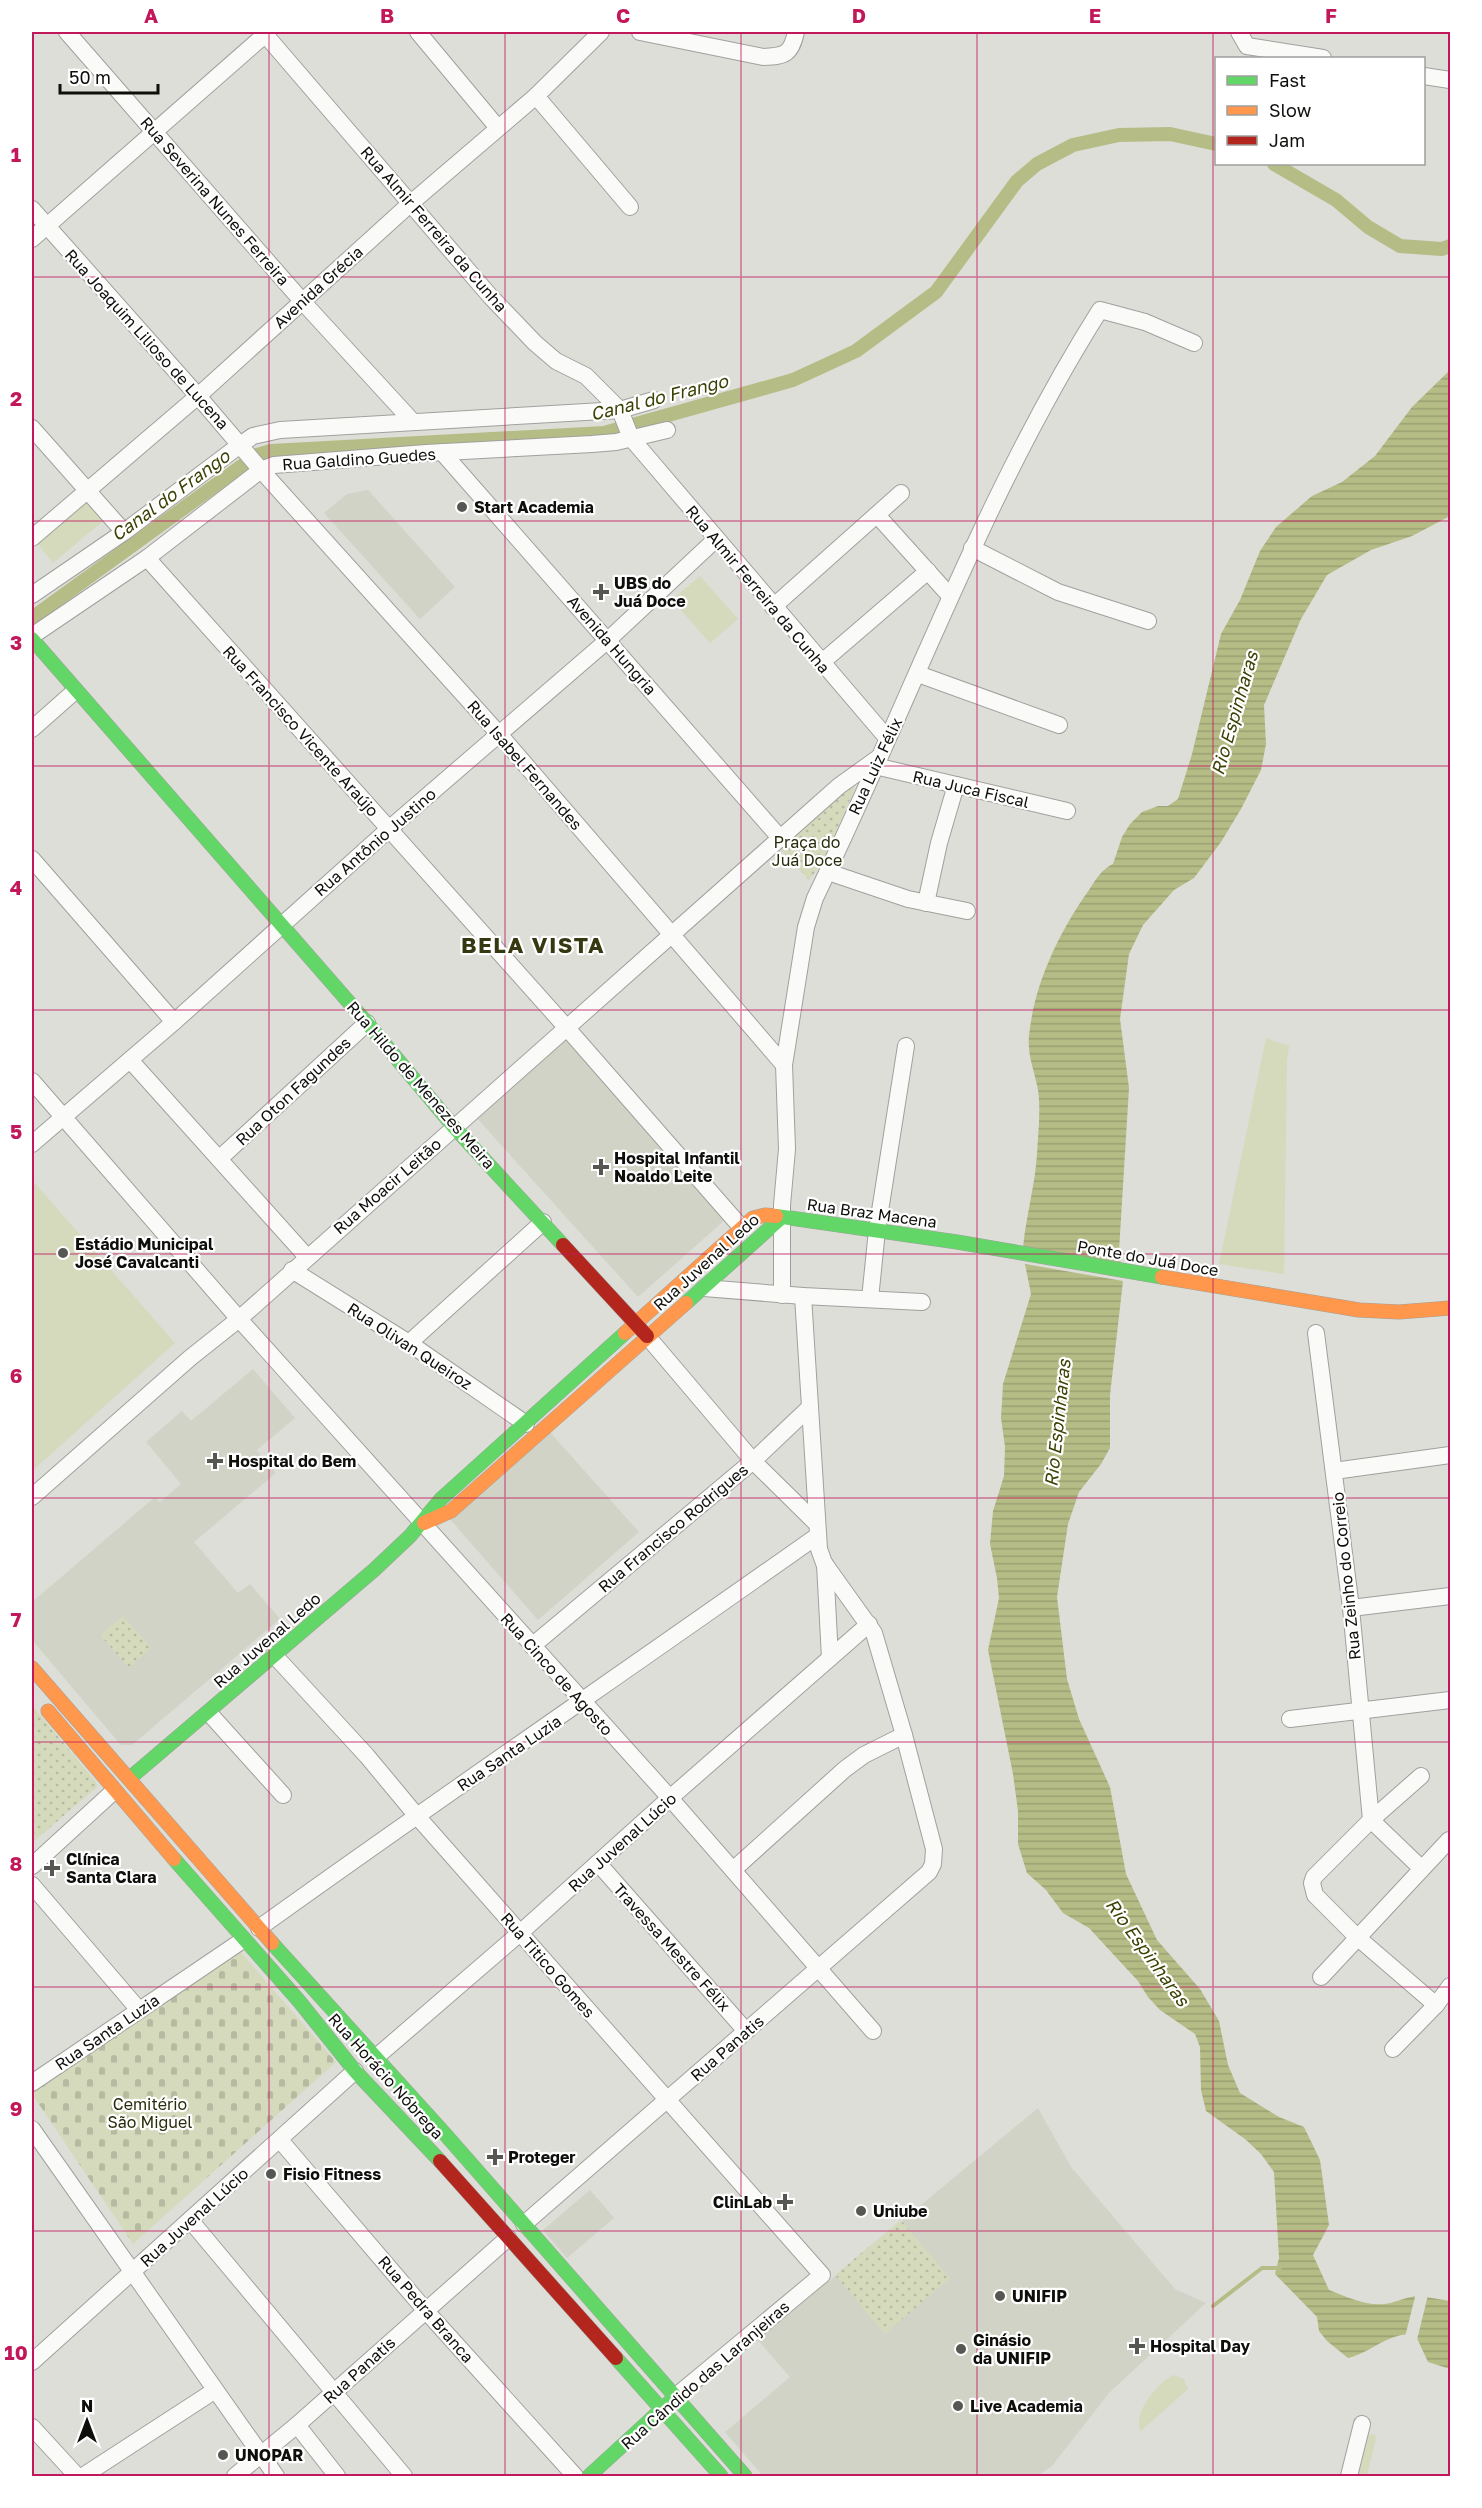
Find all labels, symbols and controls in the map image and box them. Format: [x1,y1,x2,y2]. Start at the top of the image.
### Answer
text: A [144,3,158,27]
text: B [380,3,394,27]
text: C [616,3,630,27]
text: D [852,3,866,27]
text: E [1089,3,1101,27]
text: F [1325,3,1337,27]
scale bar [60,57,158,95]
legend [1215,57,1425,165]
text: 50 m [69,66,111,88]
text: Fast [1269,69,1306,91]
text: Slow [1269,99,1312,121]
street label: Rua Severina Nunes Ferreira [136,113,294,289]
text: Jam [1269,129,1305,151]
text: 1 [11,142,21,166]
street label: Rua Almir Ferreira da Cunha [356,142,512,316]
street label: Avenida Grécia [269,242,367,332]
street label: Rua Joaquim Lilioso de Lucena [61,245,233,433]
water label: Canal do Frango [588,369,731,425]
text: 2 [10,386,22,410]
water label: Canal do Frango [107,444,234,545]
street label: Rua Galdino Guedes [282,444,436,474]
place label: Start Academia [474,497,594,517]
marker: Start Academia [455,500,469,514]
street label: Rua Almir Ferreira da Cunha [682,501,834,677]
place label: UBS do Juá Doce [614,573,686,611]
marker: UBS do Juá Doce [592,583,610,601]
street label: Avenida Hungria [563,591,661,699]
text: 3 [10,630,22,654]
street label: Rua Francisco Vicente Araújo [219,641,383,821]
water label: Rio Espinharas [1206,647,1263,777]
street label: Rua Isabel Fernandes [463,696,587,834]
street label: Rua Luiz Félix [844,714,906,818]
street label: Rua Juca Fiscal [911,766,1031,812]
street label: Rua Antônio Justino [310,784,440,900]
park label: Praça do Juá Doce [772,832,842,870]
text: 4 [10,875,22,899]
district label: BELA VISTA [461,931,605,958]
street label: Rua Hildo de Menezes Meira [343,997,499,1173]
street label: Rua Oton Fagundes [231,1032,355,1150]
text: 5 [10,1119,22,1143]
street label: Rua Moacir Leitão [329,1134,445,1238]
place label: Hospital Infantil Noaldo Leite [614,1148,740,1186]
marker: Hospital Infantil Noaldo Leite [592,1158,610,1176]
street label: Rua Braz Macena [806,1194,938,1232]
street label: Rua Juvenal Ledo [649,1209,763,1315]
place label: Estádio Municipal José Cavalcanti [75,1234,214,1272]
street label: Ponte do Juá Doce [1076,1236,1220,1280]
marker: Estádio Municipal José Cavalcanti [56,1246,70,1260]
street label: Rua Olivan Queiroz [344,1298,476,1394]
water label: Rio Espinharas [1039,1357,1075,1488]
text: 6 [10,1363,22,1387]
place label: Hospital do Bem [228,1451,356,1471]
marker: Hospital do Bem [206,1452,224,1470]
street label: Rua Francisco Rodrigues [594,1459,752,1597]
street label: Rua Zeinho do Correio [1327,1491,1365,1661]
street label: Rua Juvenal Ledo [209,1588,325,1692]
text: 7 [11,1607,22,1631]
street label: Rua Cinco de Agosto [497,1609,617,1739]
street label: Rua Santa Luzia [453,1711,565,1795]
street label: Rua Juvenal Lúcio [564,1788,680,1896]
place label: Clínica Santa Clara [66,1849,157,1887]
text: 8 [10,1851,22,1875]
marker: Clínica Santa Clara [43,1859,61,1877]
street label: Travessa Mestre Félix [609,1879,735,2015]
water label: Rio Espinharas [1102,1894,1195,2011]
street label: Rua Titico Gomes [497,1908,599,2022]
street label: Rua Santa Luzia [51,1990,163,2074]
street label: Rua Horácio Nóbrega [324,2009,448,2143]
street label: Rua Panatis [686,2011,768,2085]
park label: Cemitério São Miguel [108,2094,192,2132]
text: 9 [10,2096,22,2120]
place label: Proteger [508,2147,576,2167]
marker: Proteger [486,2148,504,2166]
street label: Rua Juvenal Lúcio [136,2163,252,2271]
place label: Fisio Fitness [283,2164,381,2184]
marker: Fisio Fitness [264,2167,278,2181]
place label: ClinLab [713,2192,772,2212]
marker: ClinLab [776,2193,794,2211]
place label: Uniube [873,2201,928,2221]
marker: Uniube [854,2204,868,2218]
street label: Rua Pedra Branca [374,2251,478,2367]
place label: UNIFIP [1012,2286,1067,2306]
marker: UNIFIP [993,2289,1007,2303]
street label: Rua Cândido das Laranjeiras [617,2296,793,2454]
place label: Ginásio da UNIFIP [973,2330,1051,2368]
street label: Rua Panatis [319,2332,399,2408]
place label: Hospital Day [1150,2336,1250,2356]
marker: Hospital Day [1128,2337,1146,2355]
text: 10 [4,2340,28,2364]
marker: Ginásio da UNIFIP [954,2342,968,2356]
north arrow [57,2391,117,2451]
text: N [81,2396,93,2416]
place label: Live Academia [970,2396,1083,2416]
marker: Live Academia [951,2399,965,2413]
place label: UNOPAR [235,2445,303,2465]
marker: UNOPAR [216,2448,230,2462]

